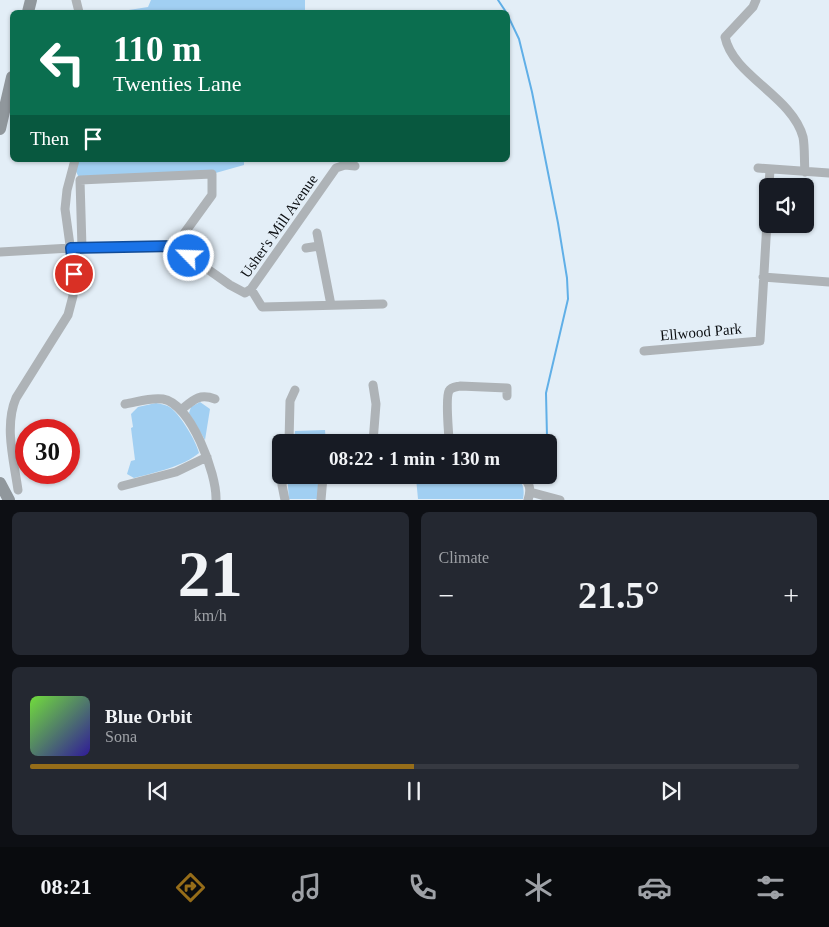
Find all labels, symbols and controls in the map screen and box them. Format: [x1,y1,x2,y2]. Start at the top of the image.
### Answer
icon: left [30,30,95,95]
text: 110 m [113,30,201,69]
text: Twenties Lane [113,71,242,96]
icon: arrive [79,125,107,153]
text: Then [30,128,69,149]
street label: Usher's Mill Avenue [237,171,321,281]
map controls [759,178,814,233]
button: sound [759,178,814,233]
position arrow [162,229,214,281]
pin [53,253,95,295]
icon: arrive [60,260,88,288]
street label: Ellwood Park [659,320,743,344]
speed limit sign: 30 [15,419,80,484]
text: 08:22 · 1 min · 130 m [329,448,500,469]
text: 21 [178,538,243,610]
text: Climate [439,549,489,566]
text: 21.5° [578,574,660,616]
text: − [439,580,454,611]
text: + [783,580,799,611]
text: km/h [194,607,227,624]
text: Blue Orbit [105,706,192,727]
text: Sona [105,728,137,745]
icon: previous [144,777,172,805]
icon: pause [400,777,428,805]
icon: next [657,777,685,805]
icon: directions [173,870,208,905]
icon: music [289,870,324,905]
icon: phone [405,870,440,905]
icon: climate [521,870,556,905]
icon: car [637,870,672,905]
icon: filters [753,870,788,905]
text: 08:21 [41,874,92,899]

